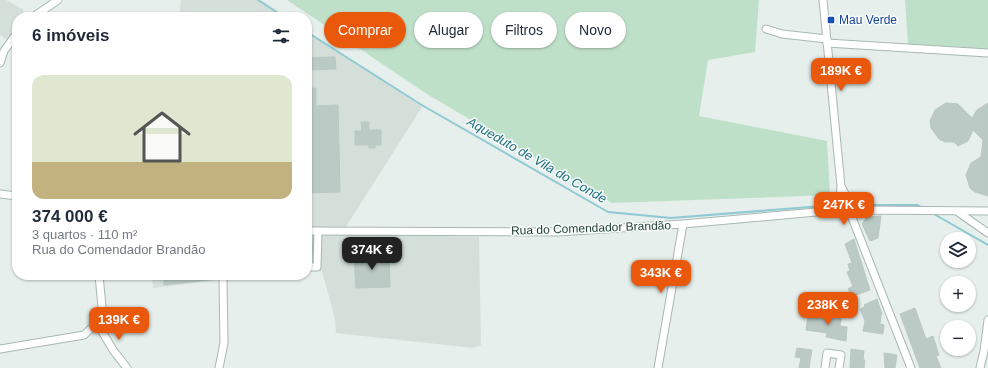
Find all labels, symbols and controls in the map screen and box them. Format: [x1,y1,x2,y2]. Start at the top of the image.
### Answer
chip: Comprar [324,12,406,48]
chip: Alugar [414,12,483,48]
chip: Filtros [491,12,557,48]
chip: Novo [565,12,626,48]
place label: Mau Verde [839,13,897,27]
marker: Mau Verde [826,15,836,25]
icon: filters [270,25,292,47]
text: 6 imóveis [32,26,110,45]
pin: 189K € [808,58,874,92]
text: 189K € [820,63,862,78]
icon: home [126,101,198,173]
water label: Aqueduto de Vila do Conde [464,113,610,206]
pin: 247K € [811,192,877,226]
text: 247K € [823,197,865,212]
text: 374 000 € [32,207,108,226]
street label: Rua do Comendador Brandão [511,218,672,238]
text: 3 quartos · 110 m² [32,227,137,242]
map controls [940,232,976,356]
button: layers [940,232,976,268]
pin: 374K € [339,237,405,271]
text: Rua do Comendador Brandão [32,242,205,257]
text: 374K € [351,242,393,257]
pin: 343K € [628,260,694,294]
text: 343K € [640,265,682,280]
button: + [940,276,976,312]
pin: 238K € [795,292,861,326]
text: 238K € [807,297,849,312]
pin: 139K € [86,307,152,341]
text: 139K € [98,312,140,327]
button: − [940,320,976,356]

